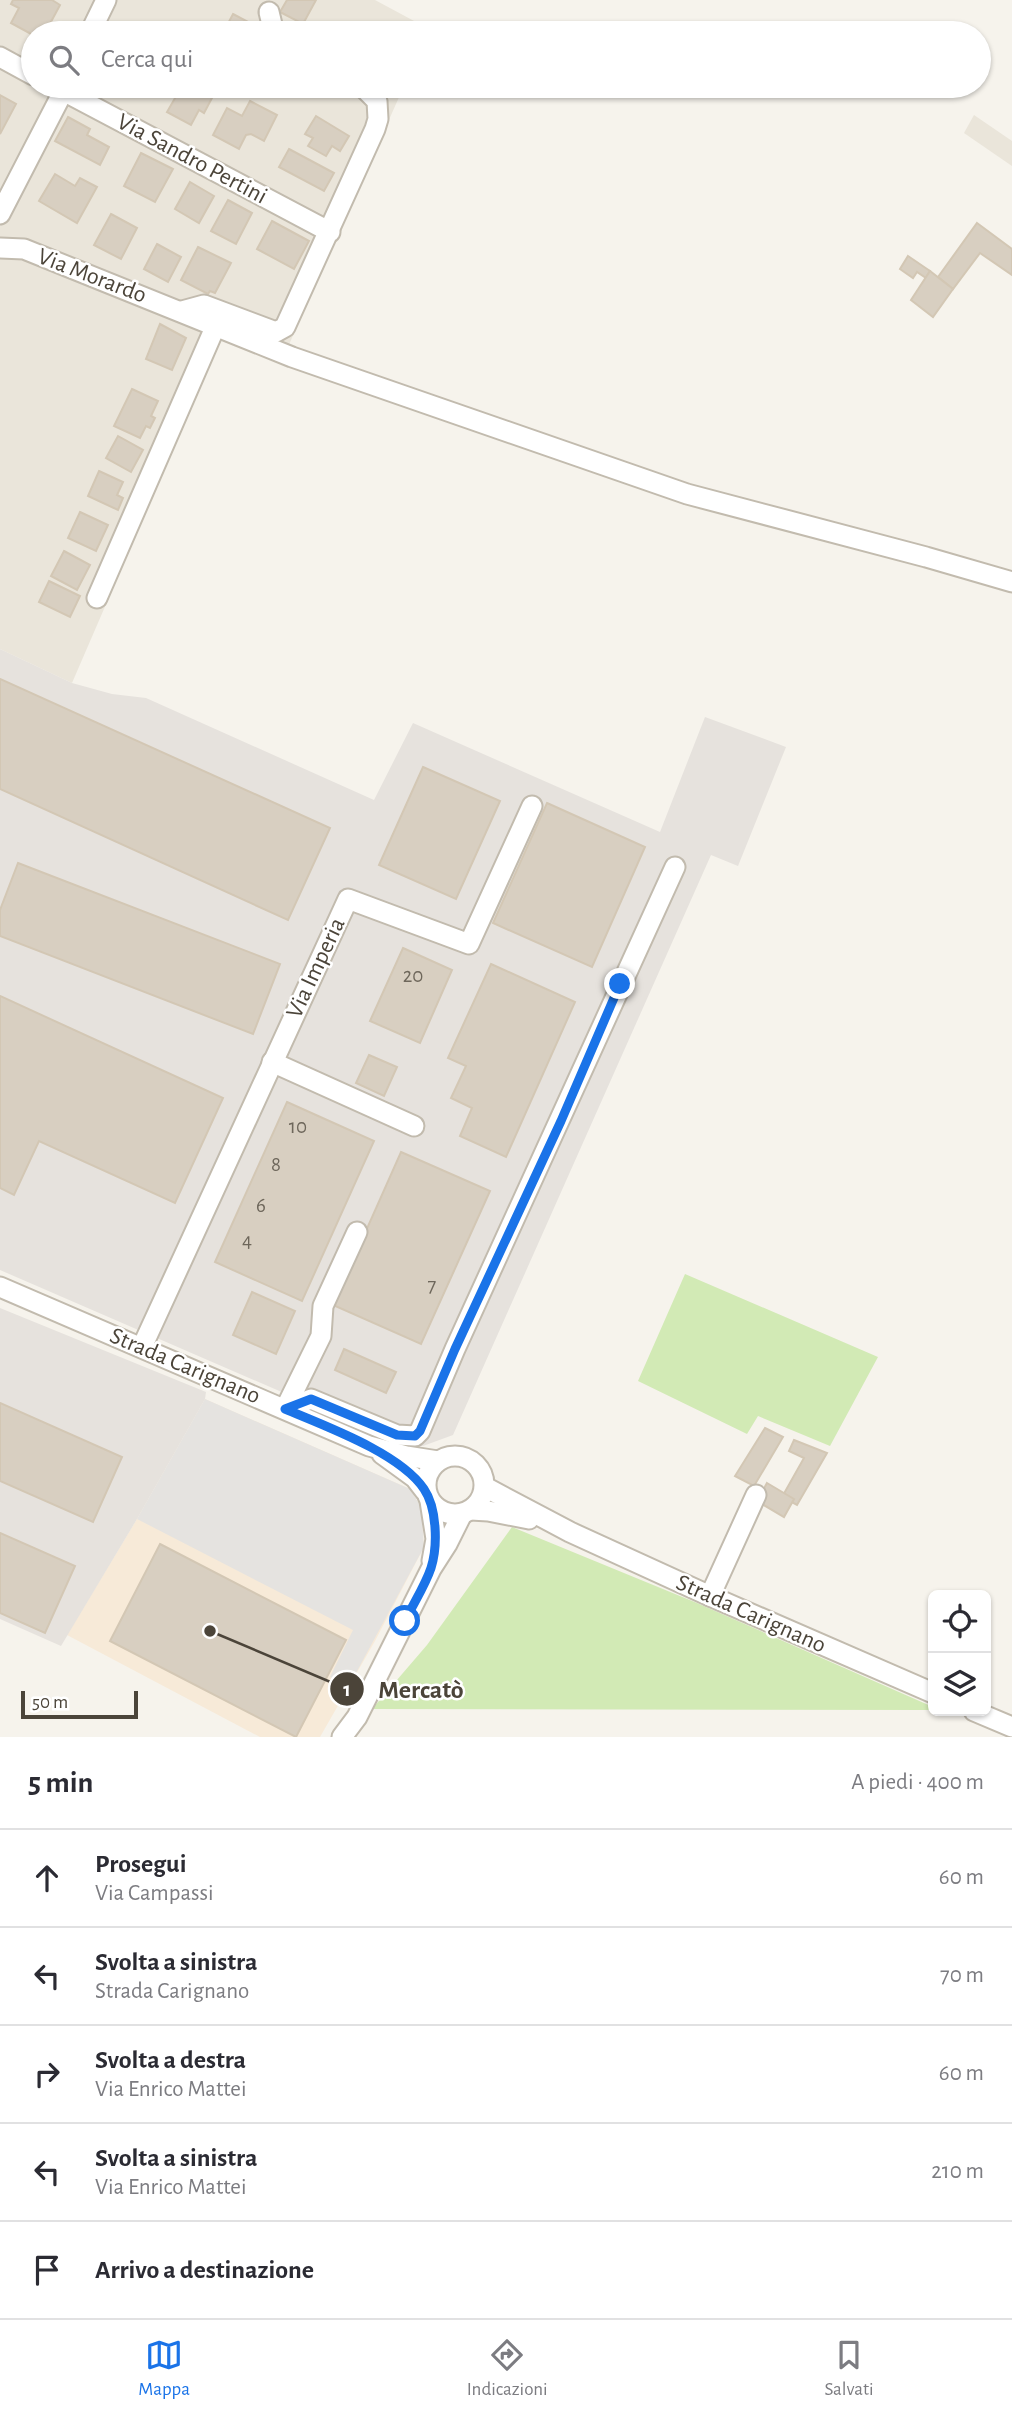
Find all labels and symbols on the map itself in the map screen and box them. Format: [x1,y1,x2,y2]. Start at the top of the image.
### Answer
street label: Via Sandro Pertini [113,109,271,209]
street label: Via Morardo [34,244,150,308]
street label: Via Imperia [282,914,350,1022]
house number: 20 [403,965,423,986]
route end [604,968,635,999]
house number: 10 [289,1116,307,1137]
house number: 8 [271,1154,281,1175]
house number: 6 [256,1195,266,1216]
house number: 4 [242,1230,252,1251]
house number: 7 [428,1275,437,1296]
street label: Strada Carignano [106,1323,264,1409]
street label: Strada Carignano [673,1570,829,1658]
route start [389,1605,420,1636]
callout: Mercatò [330,1665,478,1712]
text: Mercatò [378,1677,464,1703]
text: 1 [343,1679,351,1700]
scale bar [21,1688,138,1720]

